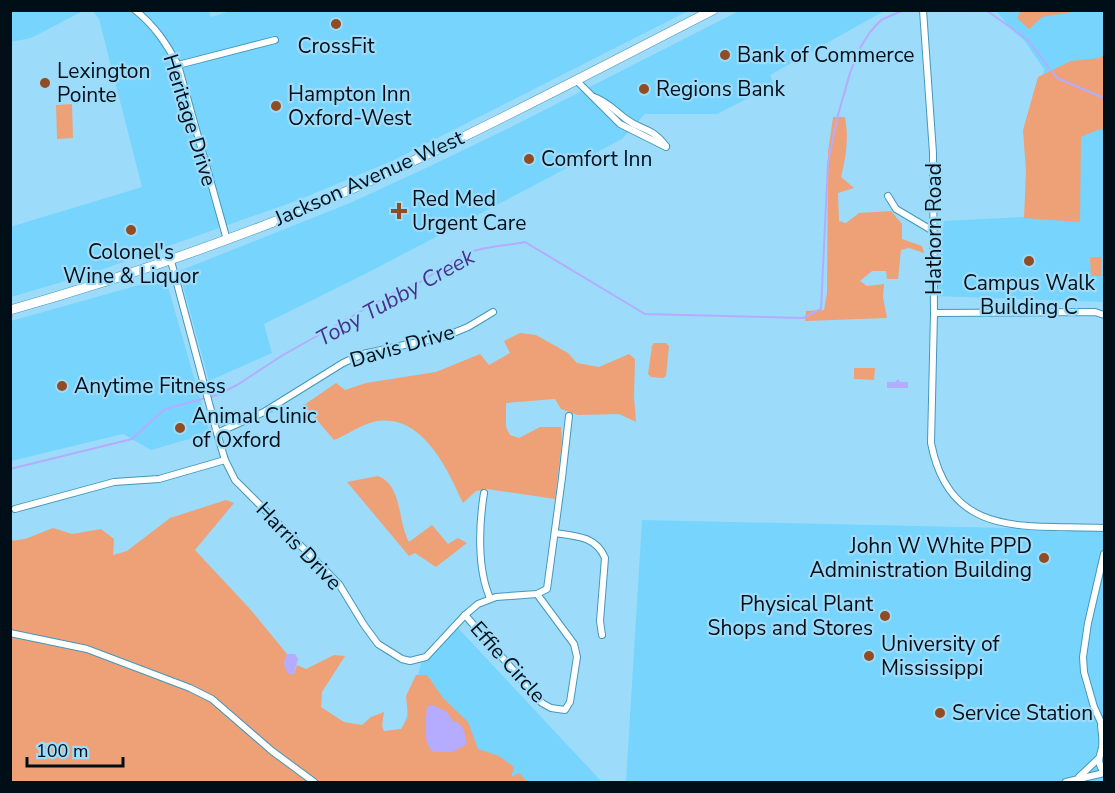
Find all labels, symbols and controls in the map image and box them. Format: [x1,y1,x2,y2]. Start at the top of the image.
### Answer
marker: CrossFit [329,17,343,31]
place label: CrossFit [297,32,375,60]
place label: Bank of Commerce [737,41,914,69]
marker: Bank of Commerce [718,48,732,62]
street label: Heritage Drive [157,51,223,189]
place label: Lexington Pointe [57,57,150,109]
place label: Regions Bank [656,75,786,103]
marker: Lexington Pointe [38,76,52,90]
place label: Hampton Inn Oxford-West [288,80,412,132]
marker: Regions Bank [637,82,651,96]
marker: Hampton Inn Oxford-West [269,99,283,113]
street label: Jackson Avenue West [269,123,469,233]
place label: Comfort Inn [541,145,652,173]
marker: Comfort Inn [522,152,536,166]
street label: Hathorn Road [920,163,948,295]
place label: Red Med Urgent Care [412,185,526,237]
marker: Red Med Urgent Care [390,202,408,220]
marker: Colonel's Wine & Liquor [124,223,138,237]
place label: Colonel's Wine & Liquor [63,238,199,290]
water label: Toby Tubby Creek [311,241,481,354]
marker: Campus Walk Building C [1022,254,1036,268]
place label: Campus Walk Building C [963,269,1096,321]
street label: Davis Drive [346,318,458,374]
place label: Anytime Fitness [74,372,226,400]
marker: Anytime Fitness [55,379,69,393]
place label: Animal Clinic of Oxford [192,402,317,454]
marker: Animal Clinic of Oxford [173,421,187,435]
street label: Harris Drive [250,496,348,596]
place label: John W White PPD Administration Building [809,532,1032,584]
marker: John W White PPD Administration Building [1037,551,1051,565]
place label: Physical Plant Shops and Stores [708,590,874,642]
marker: Physical Plant Shops and Stores [878,609,892,623]
street label: Effie Circle [464,615,552,709]
place label: University of Mississippi [881,630,1001,682]
marker: University of Mississippi [862,649,876,663]
place label: Service Station [952,699,1093,727]
marker: Service Station [933,706,947,720]
scale bar [27,730,123,768]
text: 100 m [36,739,88,763]

